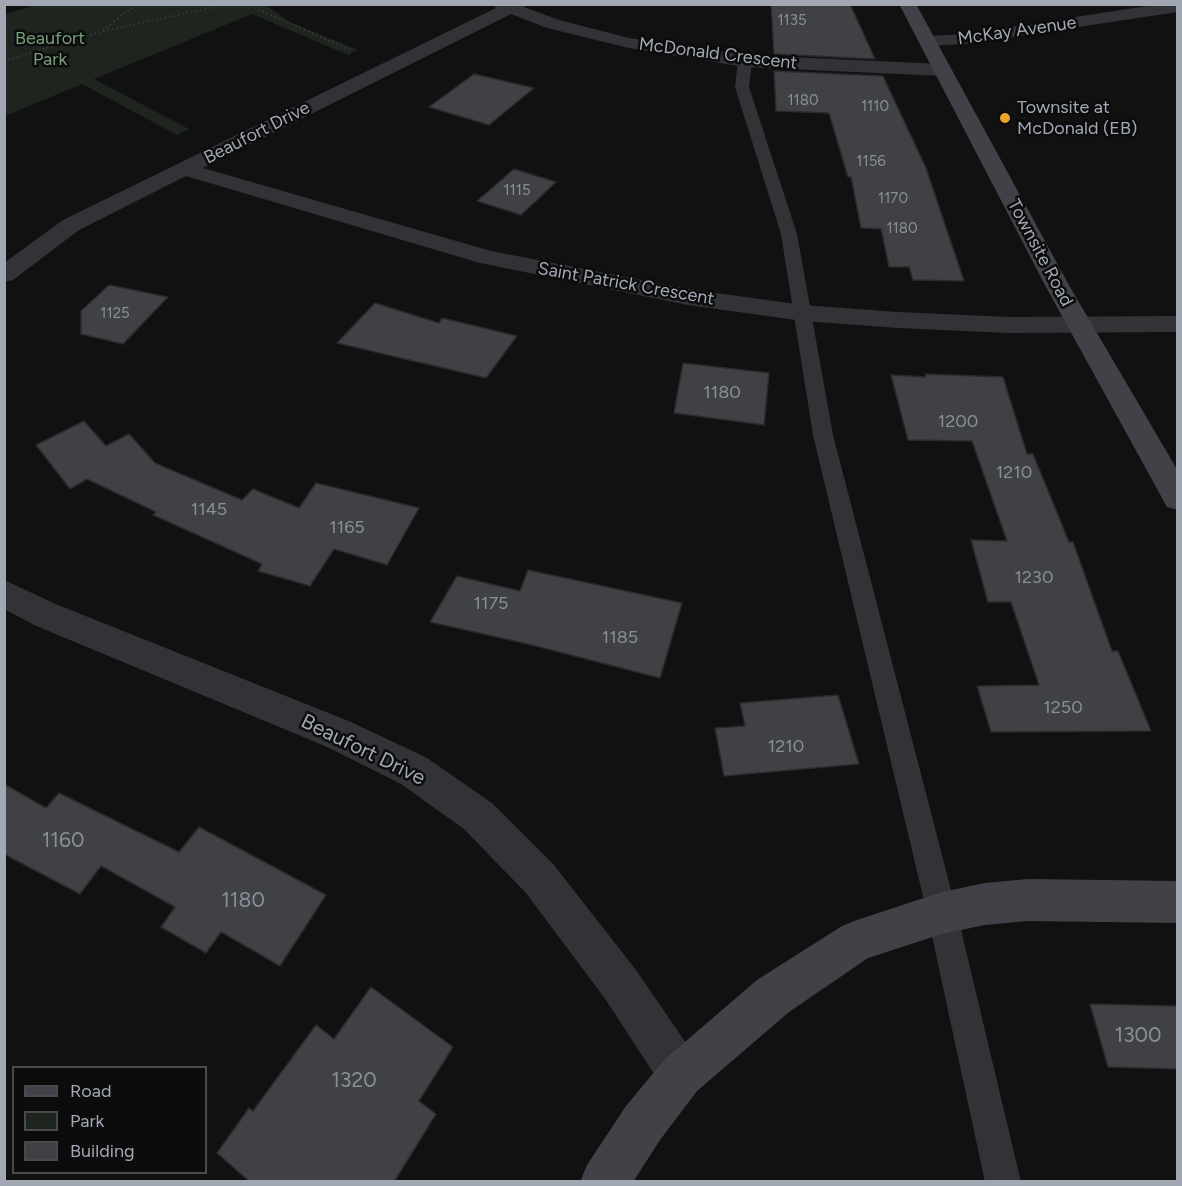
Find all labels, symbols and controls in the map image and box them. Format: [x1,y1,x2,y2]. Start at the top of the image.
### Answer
house number: 1135 [777,12,807,30]
street label: McKay Avenue [956,12,1078,50]
park label: Beaufort Park [15,28,85,70]
street label: McDonald Crescent [637,34,799,74]
house number: 1180 [787,92,819,110]
street label: Beaufort Drive [200,97,314,169]
place label: Townsite at McDonald (EB) [1017,97,1137,140]
house number: 1110 [861,98,889,116]
marker: Townsite at McDonald (EB) [998,111,1012,125]
house number: 1156 [856,153,886,171]
house number: 1115 [503,182,531,200]
house number: 1170 [878,190,908,208]
street label: Townsite Road [1003,196,1077,310]
house number: 1180 [886,220,918,238]
street label: Saint Patrick Crescent [536,258,716,310]
house number: 1125 [100,305,130,323]
house number: 1180 [703,382,741,404]
house number: 1200 [938,411,978,433]
house number: 1210 [996,462,1032,484]
house number: 1145 [191,499,227,521]
house number: 1165 [329,517,365,539]
house number: 1230 [1015,567,1053,589]
house number: 1175 [474,593,508,615]
house number: 1185 [602,627,638,649]
house number: 1250 [1043,697,1083,719]
street label: Beaufort Drive [297,709,429,791]
house number: 1210 [768,736,804,758]
house number: 1160 [42,828,84,854]
house number: 1180 [221,888,265,914]
house number: 1300 [1114,1023,1162,1049]
legend [12,1066,207,1174]
house number: 1320 [331,1068,377,1094]
text: Road [70,1080,111,1102]
text: Park [70,1110,104,1132]
text: Building [70,1140,135,1162]

